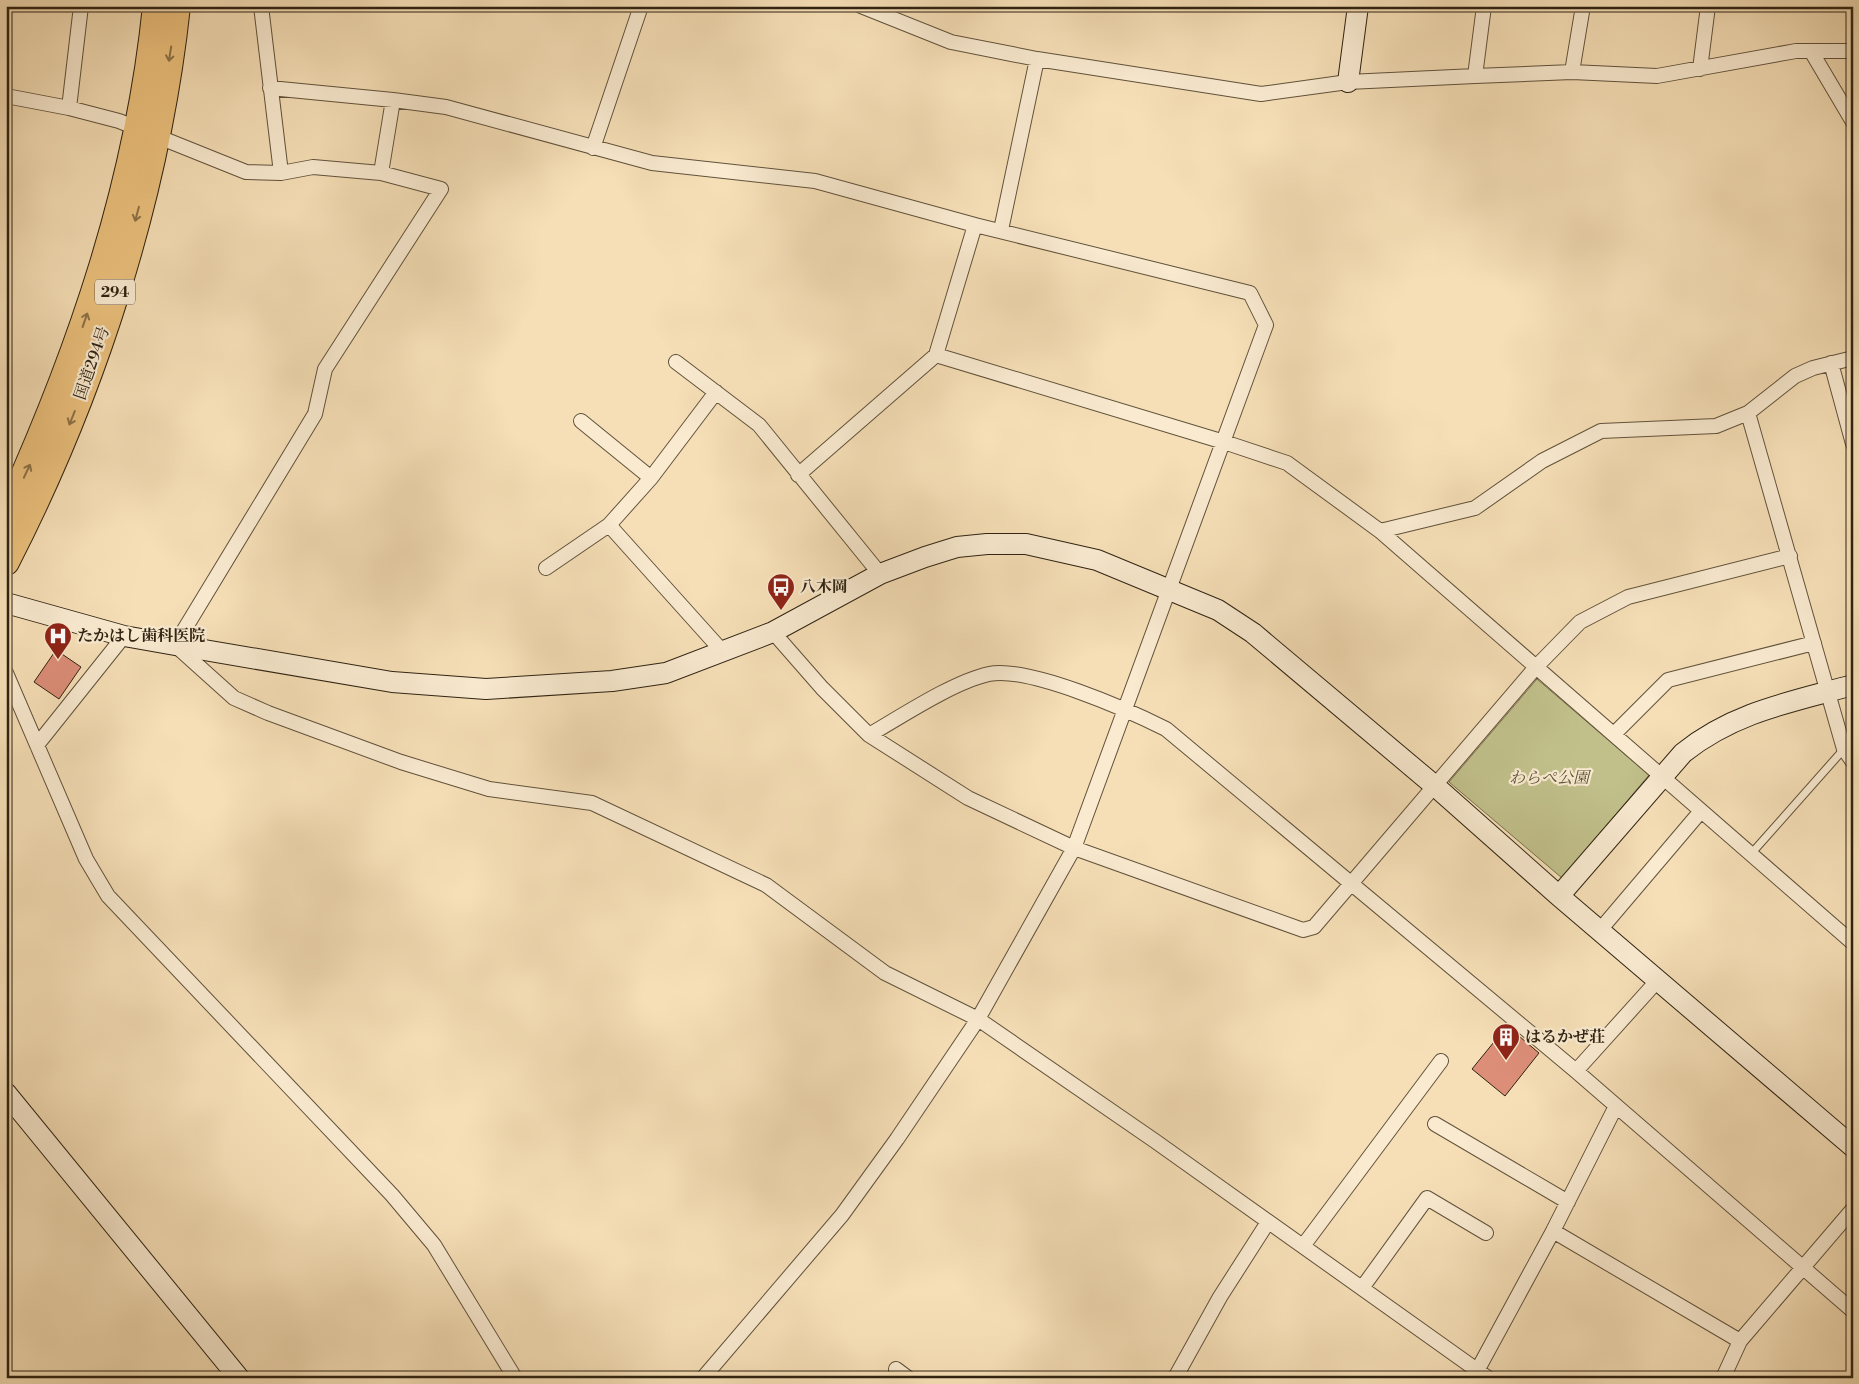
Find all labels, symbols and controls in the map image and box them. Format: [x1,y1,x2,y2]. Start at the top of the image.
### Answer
one-way arrow [165,46,175,62]
one-way arrow [132,205,142,221]
road number: 294 [95,280,135,304]
one-way arrow [81,312,91,328]
street label: 国道294号 [70,324,114,402]
one-way arrow [66,410,76,425]
one-way arrow [22,464,32,479]
bus stop icon: 八木岡 [766,572,796,611]
place label: 八木岡 [800,577,848,597]
hospital icon: たかはし歯科医院 [43,621,73,660]
place label: たかはし歯科医院 [77,626,205,646]
park label: わらぺ公園 [1509,768,1592,788]
building icon: はるかぜ荘 [1491,1022,1521,1061]
place label: はるかぜ荘 [1525,1027,1605,1047]

